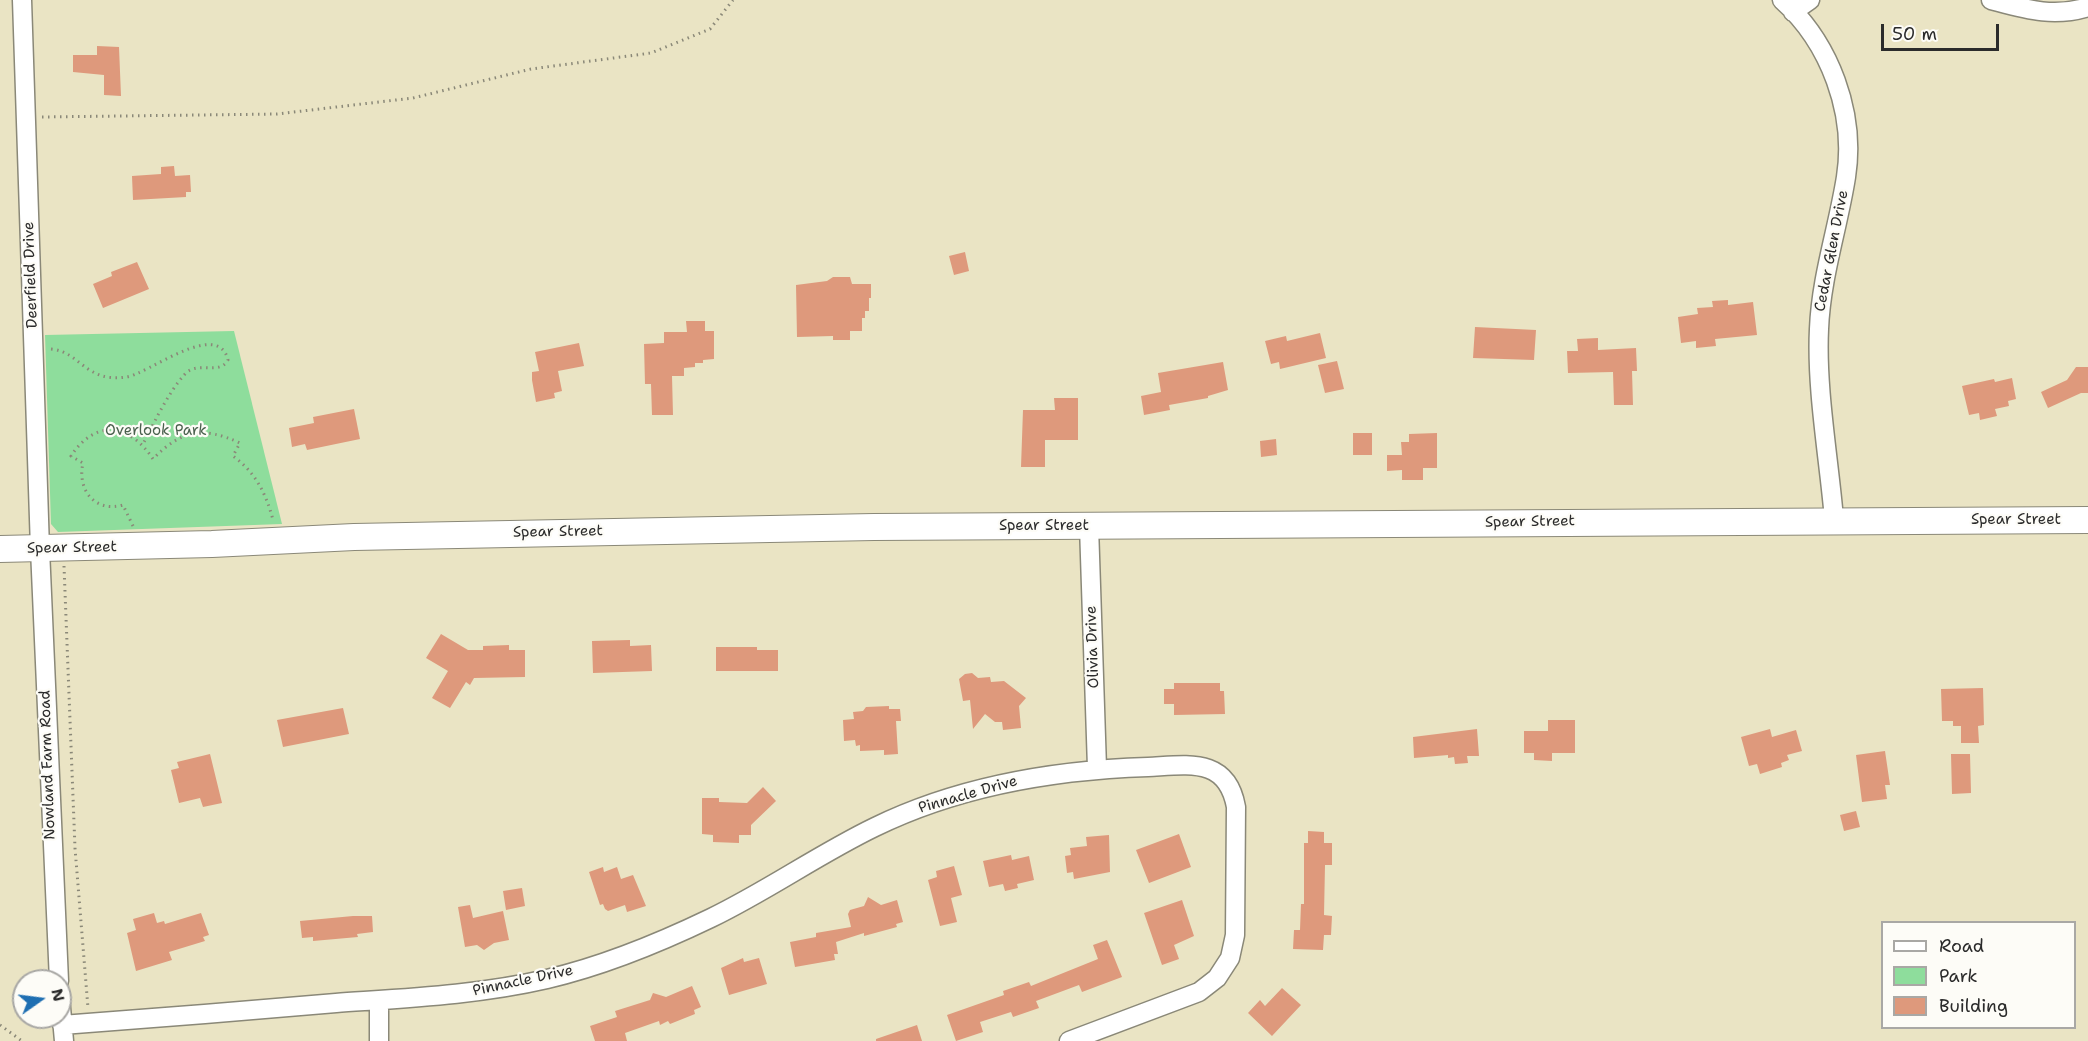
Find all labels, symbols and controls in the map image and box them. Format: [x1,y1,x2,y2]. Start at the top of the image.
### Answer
scale bar [1884,12,2002,50]
text: 50 m [1892,22,1937,46]
street label: Cedar Glen Drive [1811,189,1853,313]
street label: Deerfield Drive [20,221,42,329]
park label: Overlook Park [105,422,207,440]
street label: Spear Street [1971,511,2061,529]
street label: Spear Street [1485,512,1575,532]
street label: Spear Street [999,517,1089,535]
street label: Spear Street [513,522,603,542]
street label: Spear Street [27,538,117,558]
street label: Olivia Drive [1083,605,1103,689]
street label: Nowland Farm Road [36,690,60,840]
street label: Pinnacle Drive [916,772,1020,818]
legend [1881,921,2076,1029]
text: Road [1939,934,1984,958]
street label: Pinnacle Drive [471,962,575,1000]
text: Park [1939,964,1978,988]
north arrow [12,969,72,1029]
text: N [46,986,70,1004]
text: Building [1939,994,2008,1018]

